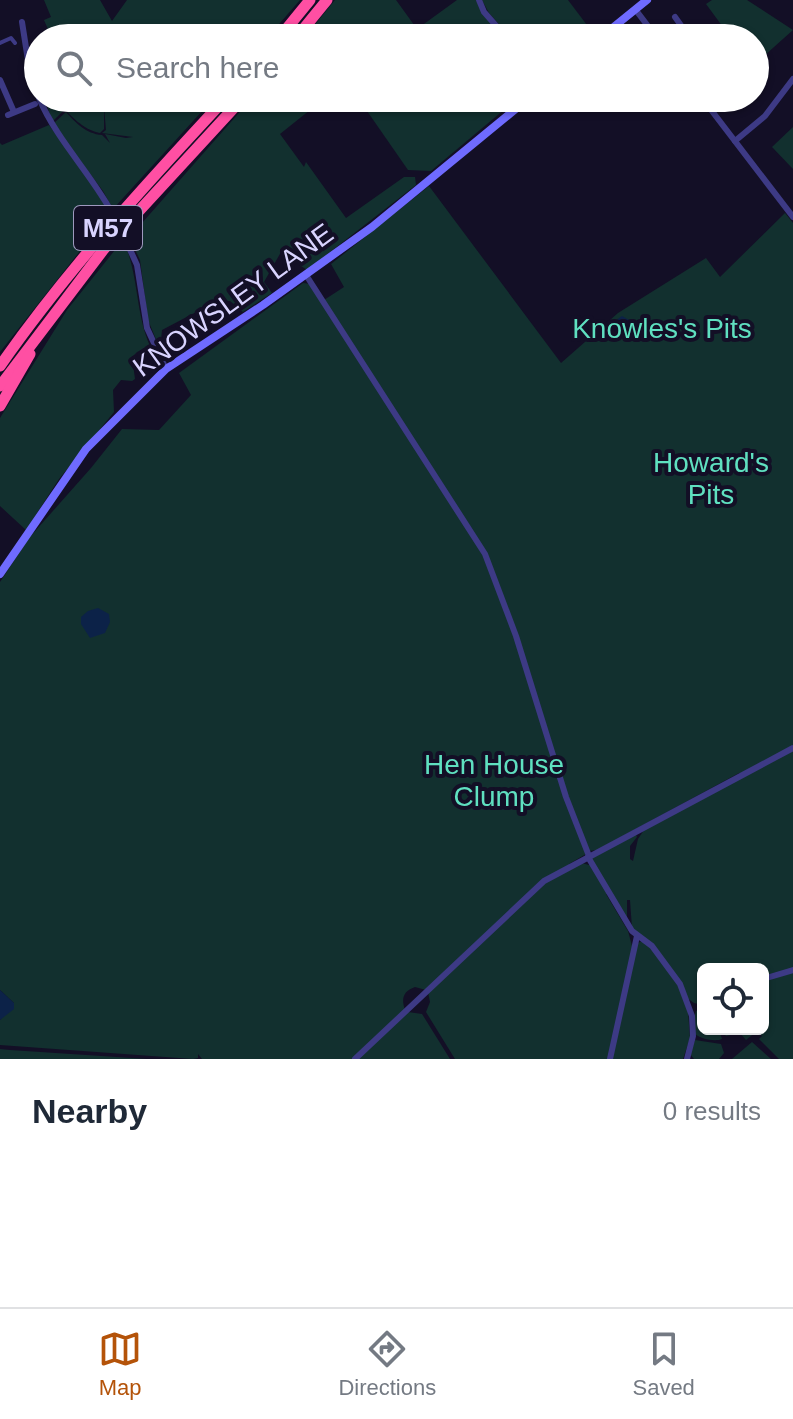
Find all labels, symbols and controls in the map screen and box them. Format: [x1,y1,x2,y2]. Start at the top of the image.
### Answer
search box [24,24,769,112]
icon: search [52,46,96,90]
text: Search here [116,51,279,84]
road number: M57 [74,206,142,250]
street label: KNOWSLEY LANE [127,217,339,383]
park label: Knowles's Pits [572,313,752,344]
park label: Howard's Pits [653,447,769,510]
park label: Hen House Clump [424,749,564,812]
map controls [697,963,769,1035]
button: locate [697,963,769,1035]
text: Nearby [32,1092,147,1130]
text: 0 results [663,1096,761,1126]
tab: Map [98,1327,142,1401]
tab: Directions [338,1327,436,1401]
tab: Saved [632,1327,695,1401]

